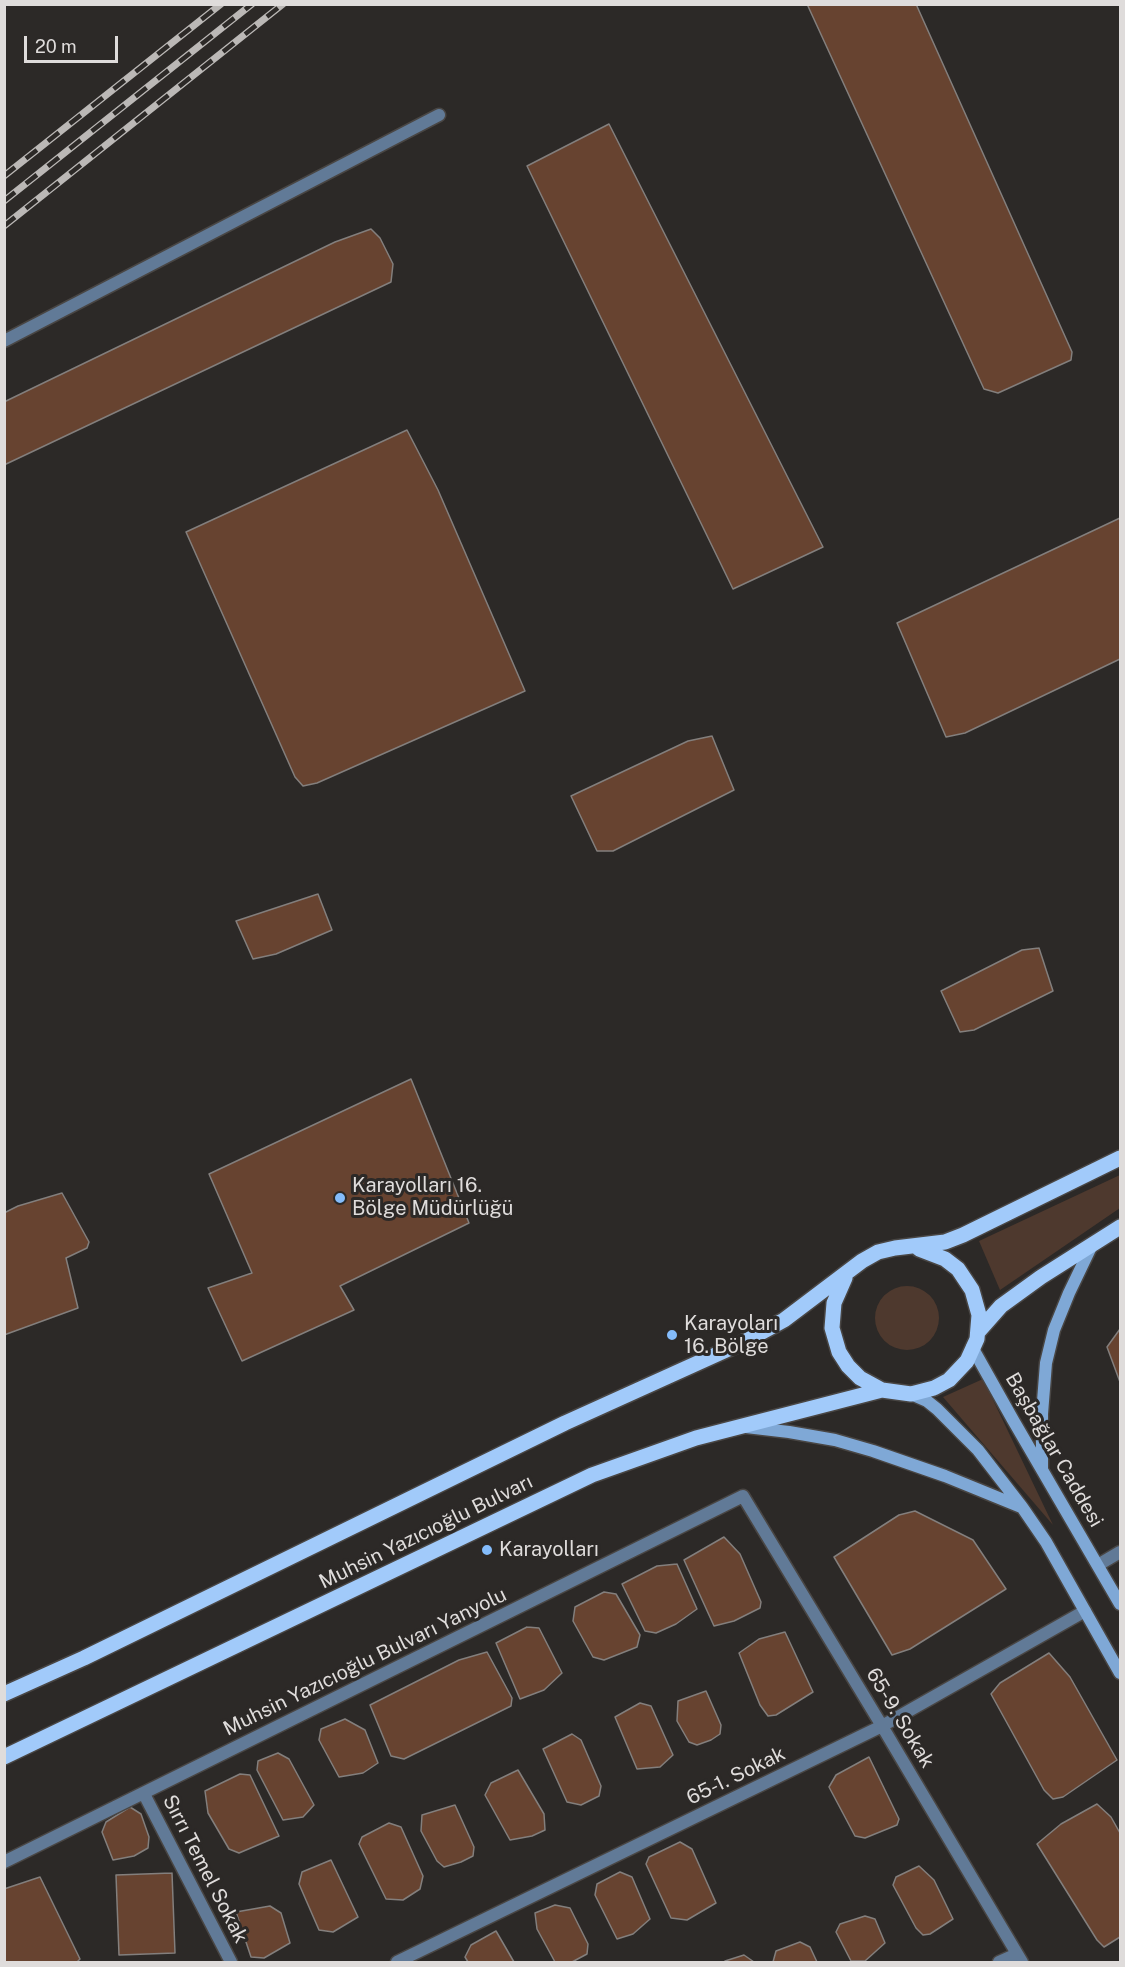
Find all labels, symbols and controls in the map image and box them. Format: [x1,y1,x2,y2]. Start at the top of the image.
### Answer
scale bar [27,24,122,62]
text: 20 m [35,36,77,57]
place label: Karayolları 16. Bölge Müdürlüğü [352,1174,513,1221]
marker: Karayolları 16. Bölge Müdürlüğü [333,1191,347,1205]
place label: Karayoları 16. Bölge [684,1312,778,1359]
marker: Karayoları 16. Bölge [665,1328,679,1342]
street label: Başbağlar Caddesi [1000,1368,1108,1532]
street label: Muhsin Yazıcıoğlu Bulvarı [315,1470,537,1594]
place label: Karayolları [499,1538,599,1562]
marker: Karayolları [480,1543,494,1557]
street label: Muhsin Yazıcıoğlu Bulvarı Yanyolu [220,1583,510,1741]
street label: 65-9. Sokak [861,1664,939,1772]
street label: 65-1. Sokak [683,1742,789,1810]
street label: Sırrı Temel Sokak [157,1791,253,1947]

